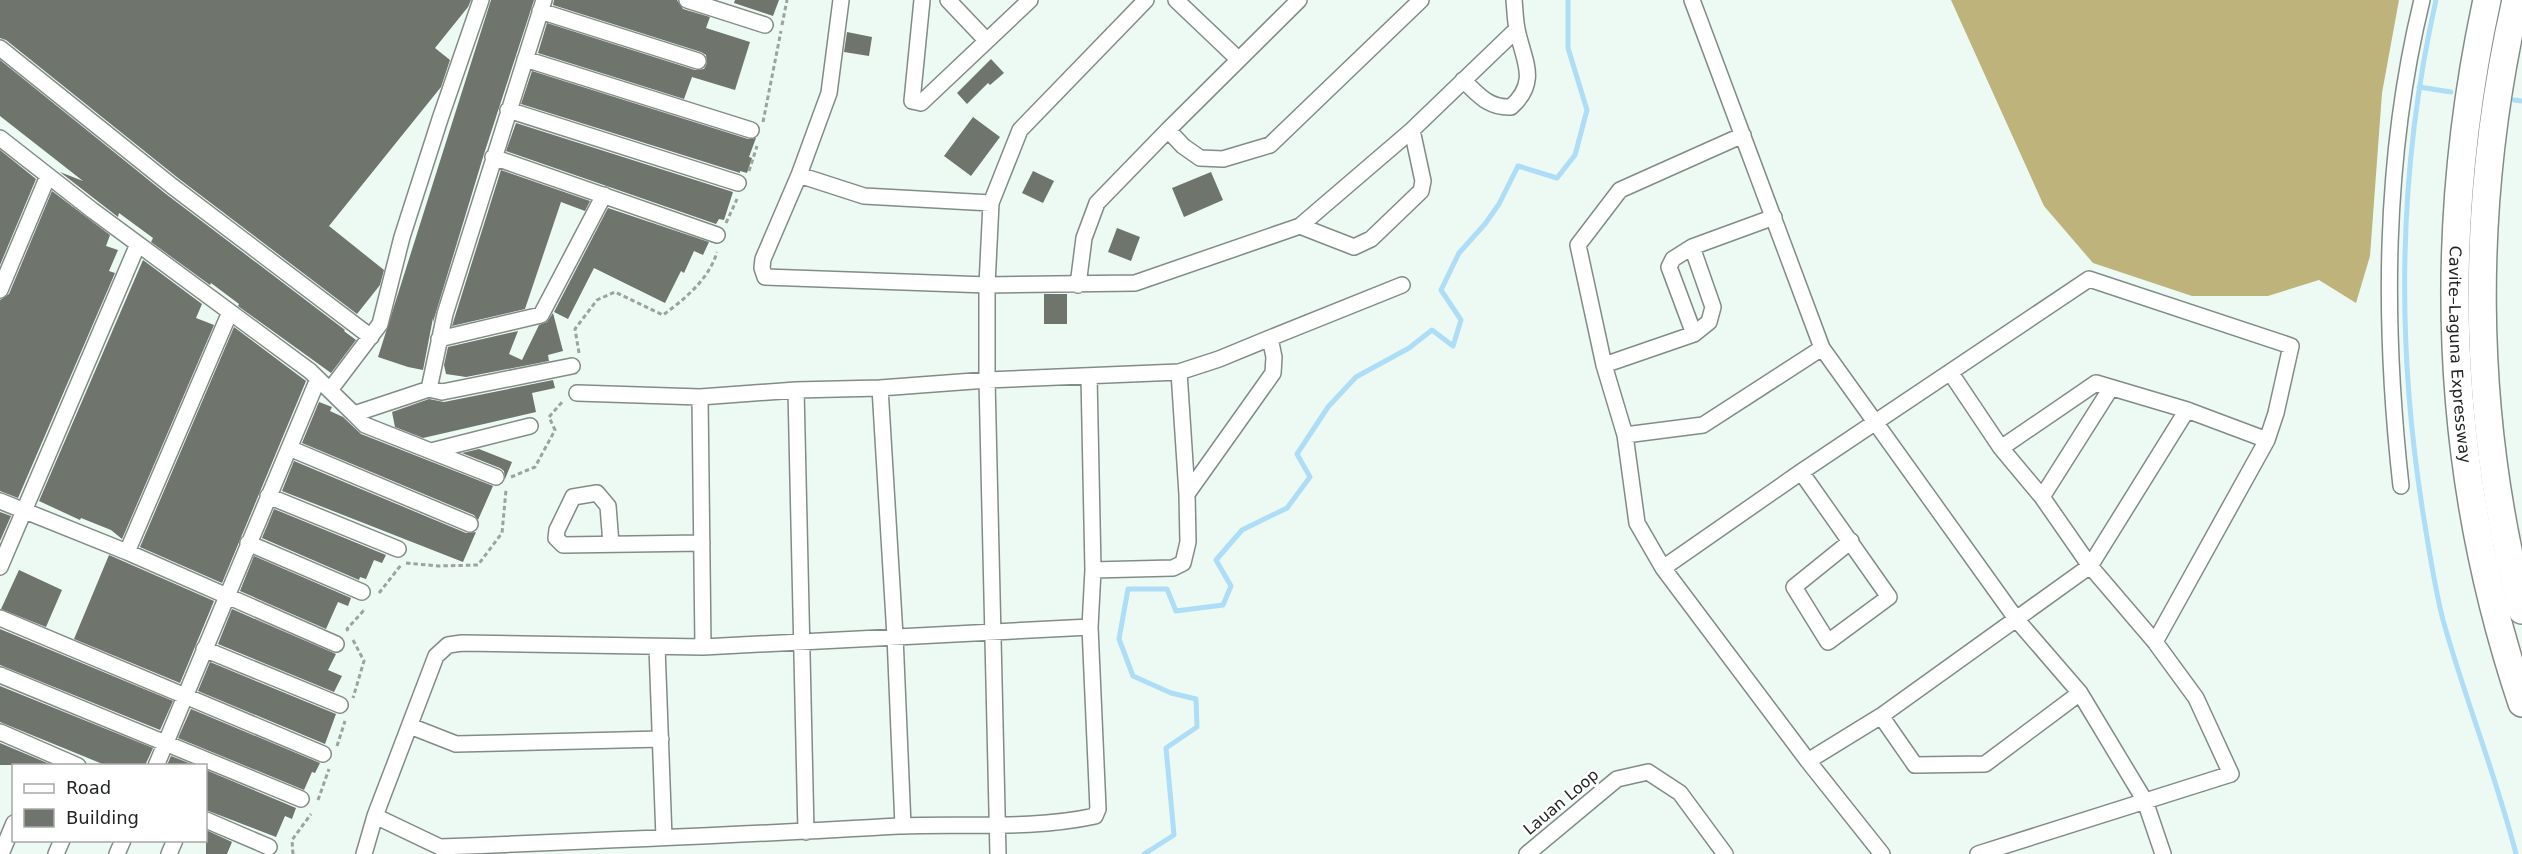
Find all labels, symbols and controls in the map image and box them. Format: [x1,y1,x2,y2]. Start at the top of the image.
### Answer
street label: Cavite–Laguna Expressway [2446,245,2476,464]
legend [12,764,207,842]
street label: Lauan Loop [1520,765,1602,839]
text: Road [66,777,111,798]
text: Building [66,807,139,828]

